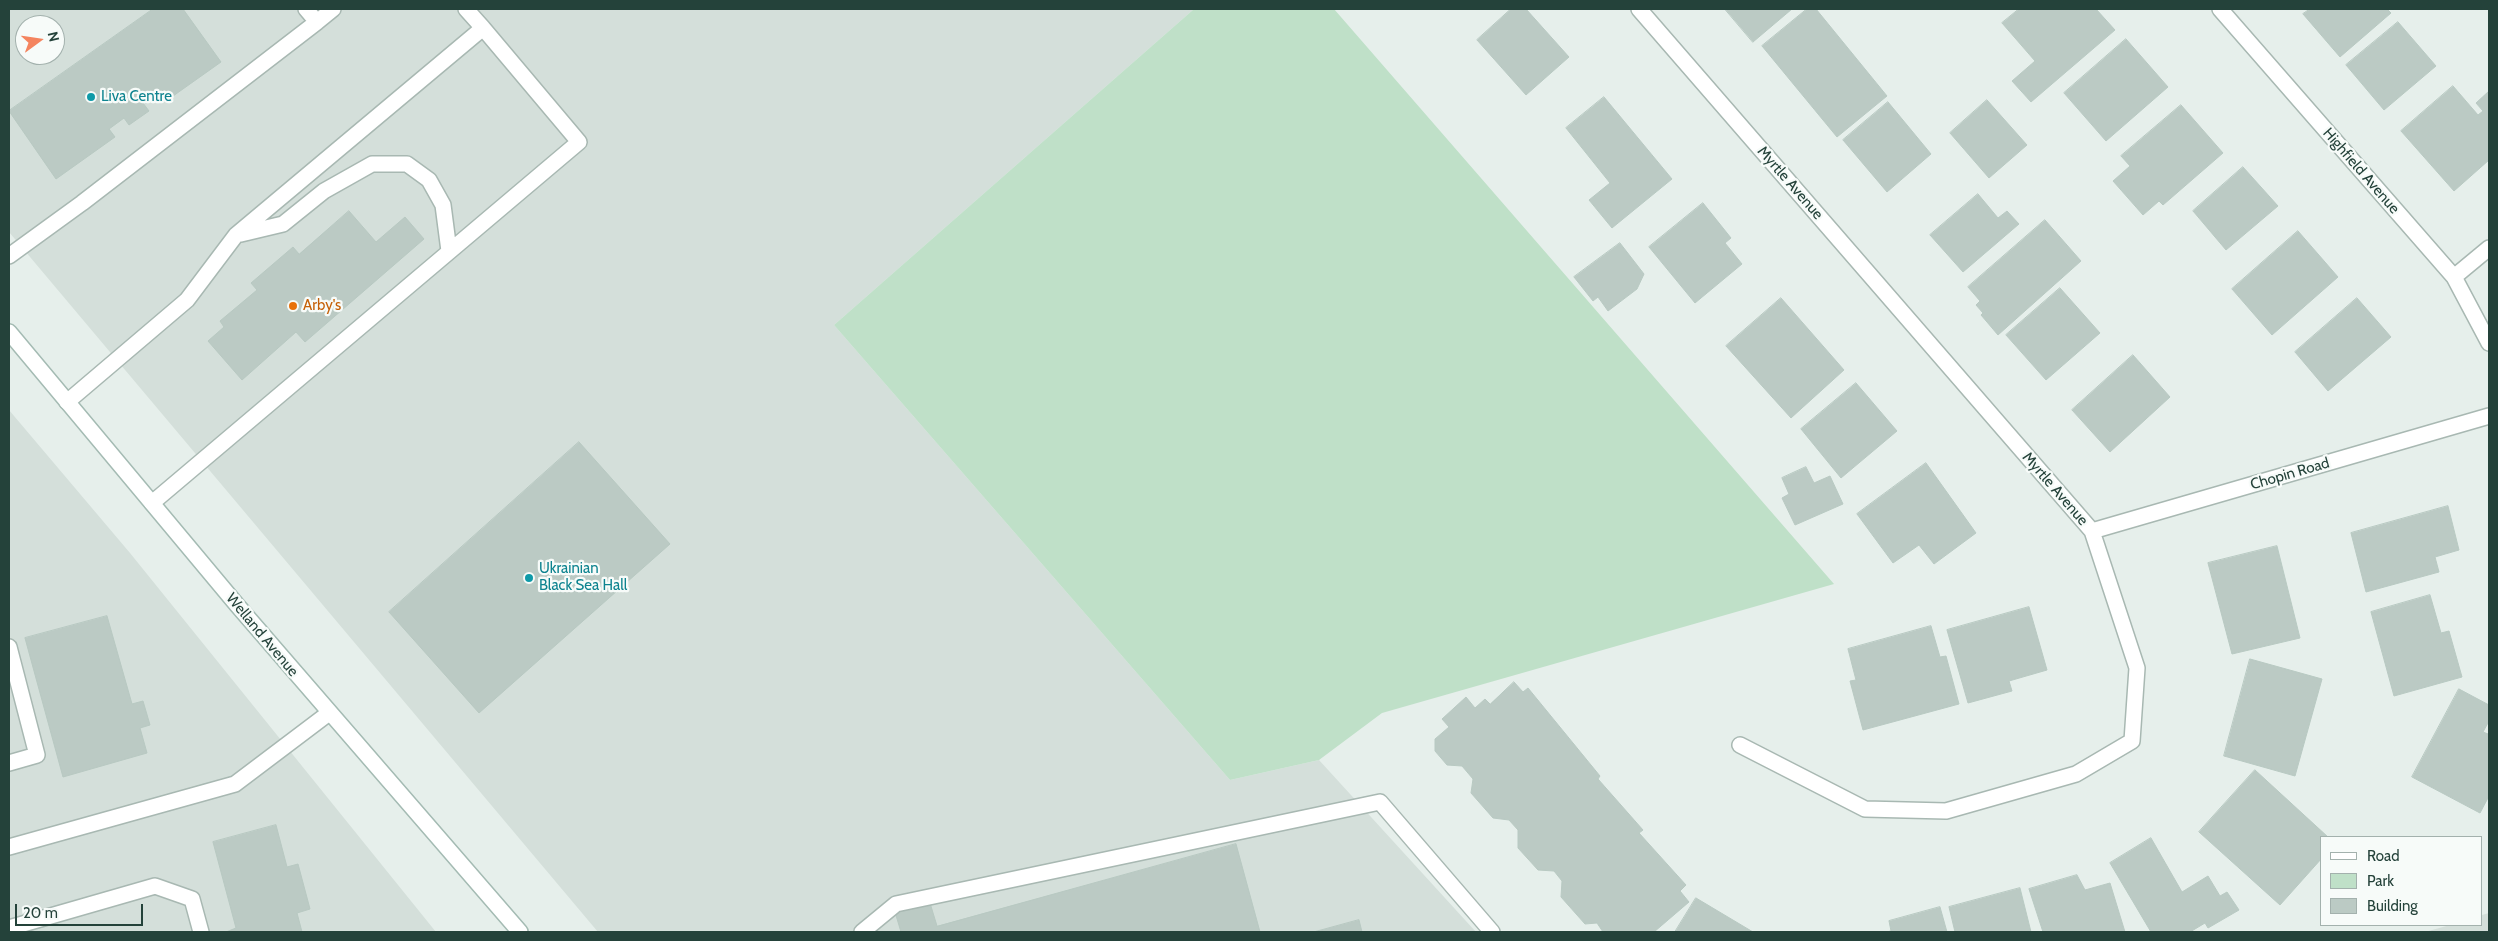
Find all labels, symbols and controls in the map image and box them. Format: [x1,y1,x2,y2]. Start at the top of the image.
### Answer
north arrow [15,15,65,65]
text: N [44,30,64,44]
place label: Liva Centre [101,88,172,106]
marker: Liva Centre [85,91,97,103]
street label: Highfield Avenue [2319,124,2403,218]
street label: Myrtle Avenue [1753,143,1827,223]
place label: Arby's [303,297,341,315]
marker: Arby's [287,300,299,312]
street label: Myrtle Avenue [2018,449,2092,529]
street label: Chopin Road [2248,454,2332,494]
place label: Ukrainian Black Sea Hall [539,560,627,595]
marker: Ukrainian Black Sea Hall [523,572,535,584]
street label: Welland Avenue [222,590,302,680]
legend [2320,836,2483,926]
text: Road [2367,847,2400,865]
text: Park [2367,872,2394,890]
scale bar [18,894,145,926]
text: Building [2367,897,2418,915]
text: 20 m [23,904,58,922]

